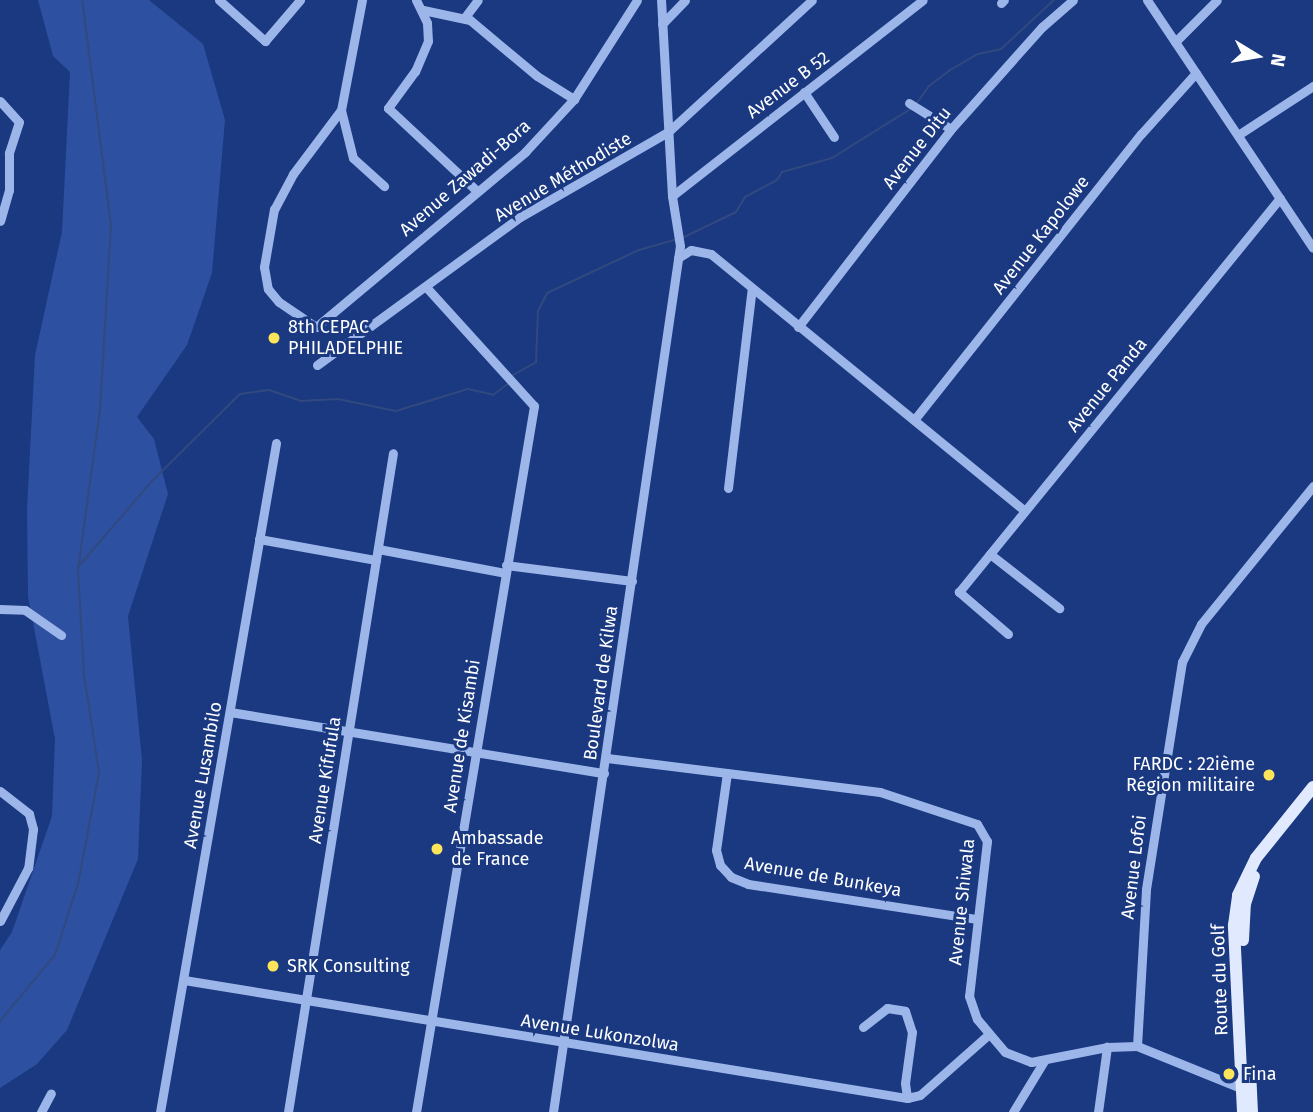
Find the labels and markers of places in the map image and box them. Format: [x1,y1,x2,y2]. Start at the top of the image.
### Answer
place label: 8th CEPAC PHILADELPHIE [288,317,403,360]
marker: 8th CEPAC PHILADELPHIE [266,330,282,346]
place label: FARDC : 22ième Région militaire [1126,754,1255,796]
marker: FARDC : 22ième Région militaire [1261,767,1277,783]
place label: Ambassade de France [451,828,544,870]
marker: Ambassade de France [429,841,445,857]
place label: SRK Consulting [287,955,409,977]
marker: SRK Consulting [265,958,281,974]
place label: Fina [1243,1063,1277,1085]
marker: Fina [1221,1066,1237,1082]

